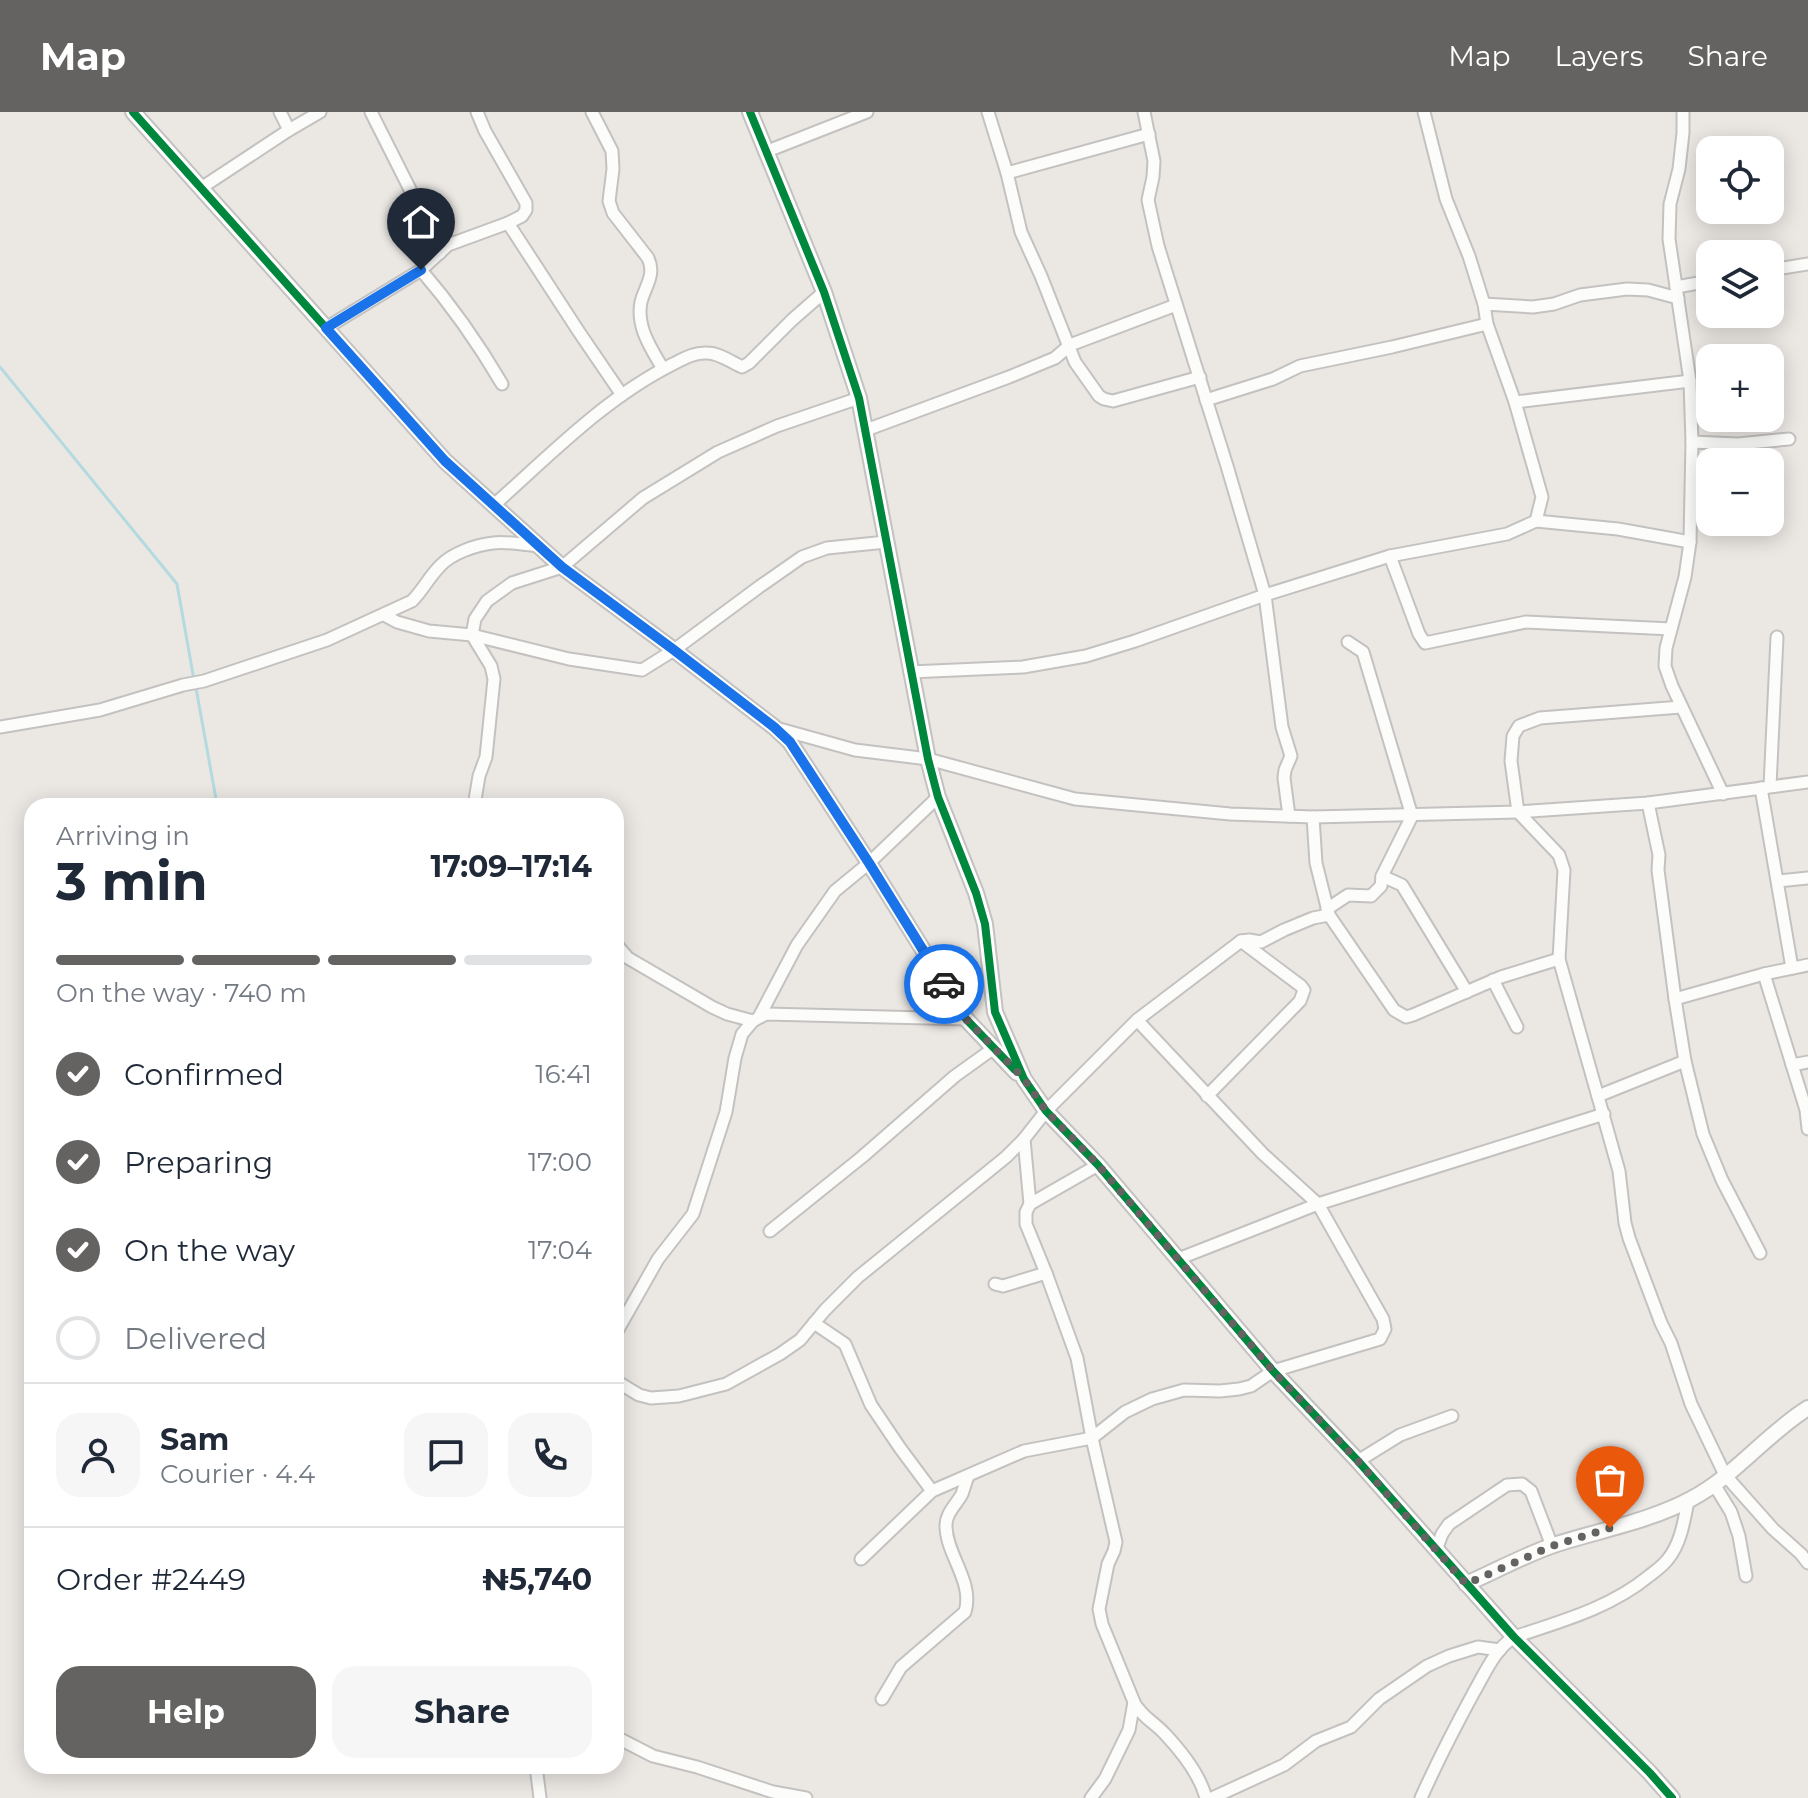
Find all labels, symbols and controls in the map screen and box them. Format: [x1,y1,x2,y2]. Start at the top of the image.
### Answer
text: Map [40,33,126,80]
text: Map [1448,39,1511,73]
text: Layers [1555,39,1644,73]
text: Share [1688,39,1768,73]
map controls [1696,136,1784,536]
button: locate [1696,136,1784,224]
pin [387,188,455,270]
icon: home [399,200,443,244]
button: layers [1696,240,1784,328]
button: + [1696,344,1784,432]
button: − [1696,448,1784,536]
text: Arriving in [56,820,190,852]
text: 17:09–17:14 [430,848,592,885]
text: 3 min [56,850,208,913]
courier [904,944,984,1024]
icon: car [922,962,966,1006]
text: On the way · 740 m [56,977,307,1009]
icon: check [56,1052,100,1096]
text: Confirmed [124,1056,284,1093]
text: 16:41 [535,1058,592,1090]
icon: check [56,1140,100,1184]
text: Preparing [124,1144,273,1181]
text: 17:00 [528,1146,592,1178]
icon: check [56,1228,100,1272]
text: On the way [124,1232,295,1269]
text: 17:04 [528,1234,592,1266]
text: Delivered [124,1320,267,1357]
button: person [56,1413,140,1497]
button: chat [404,1413,488,1497]
button: phone [508,1413,592,1497]
text: Sam [160,1421,229,1458]
pin [1576,1446,1644,1528]
text: Courier · 4.4 [160,1458,315,1490]
icon: bag [1588,1458,1632,1502]
text: Order #2449 [56,1561,246,1598]
text: ₦5,740 [482,1561,592,1598]
button: Help [56,1666,316,1758]
button: Share [332,1666,592,1758]

